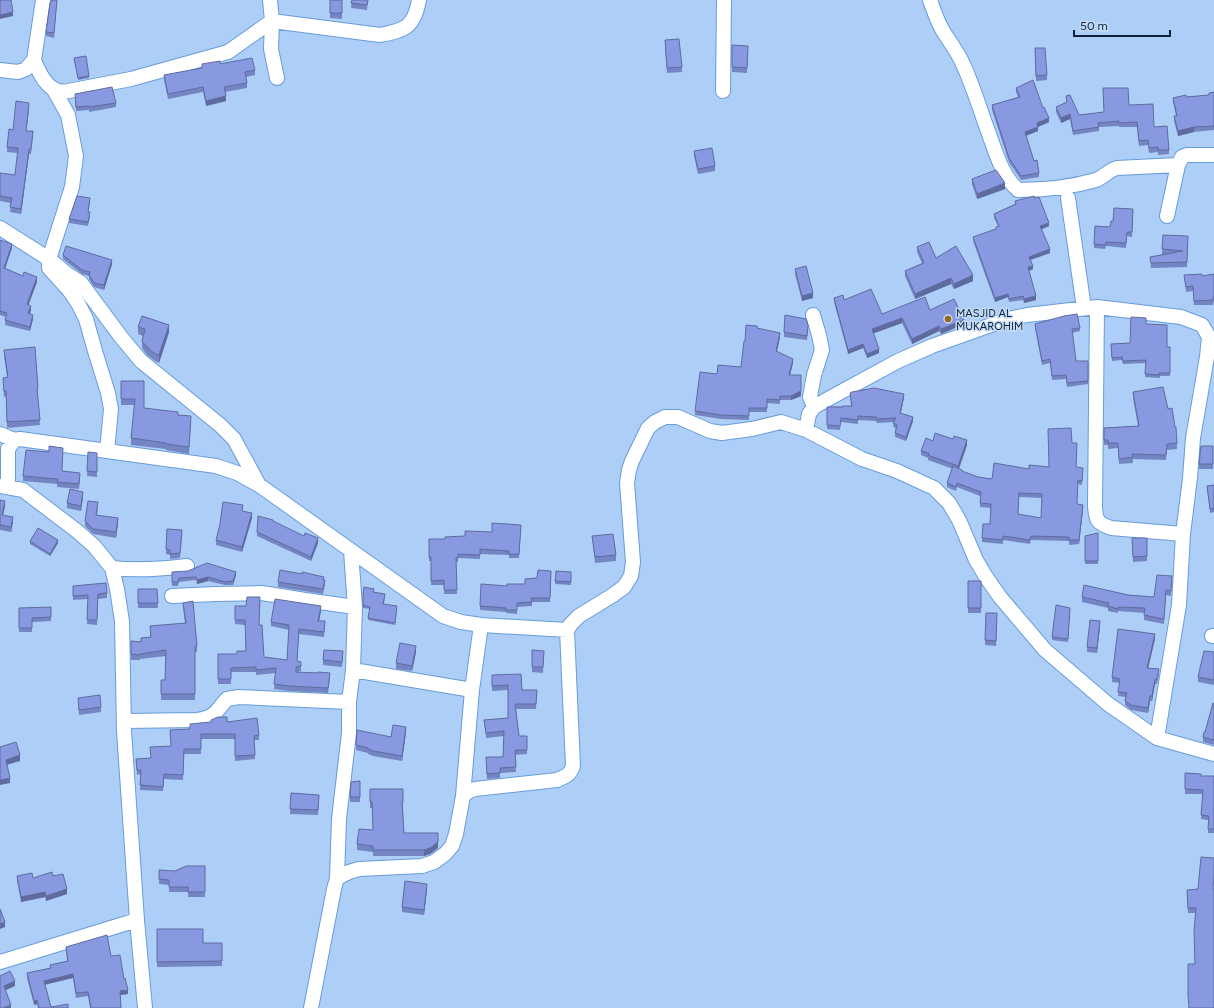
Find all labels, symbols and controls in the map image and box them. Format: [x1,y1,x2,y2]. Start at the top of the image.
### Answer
scale bar [1074,12,1170,38]
text: 50 m [1080,19,1108,33]
place label: MASJID AL MUKAROHIM [956,307,1023,333]
marker: MASJID AL MUKAROHIM [943,314,953,324]

